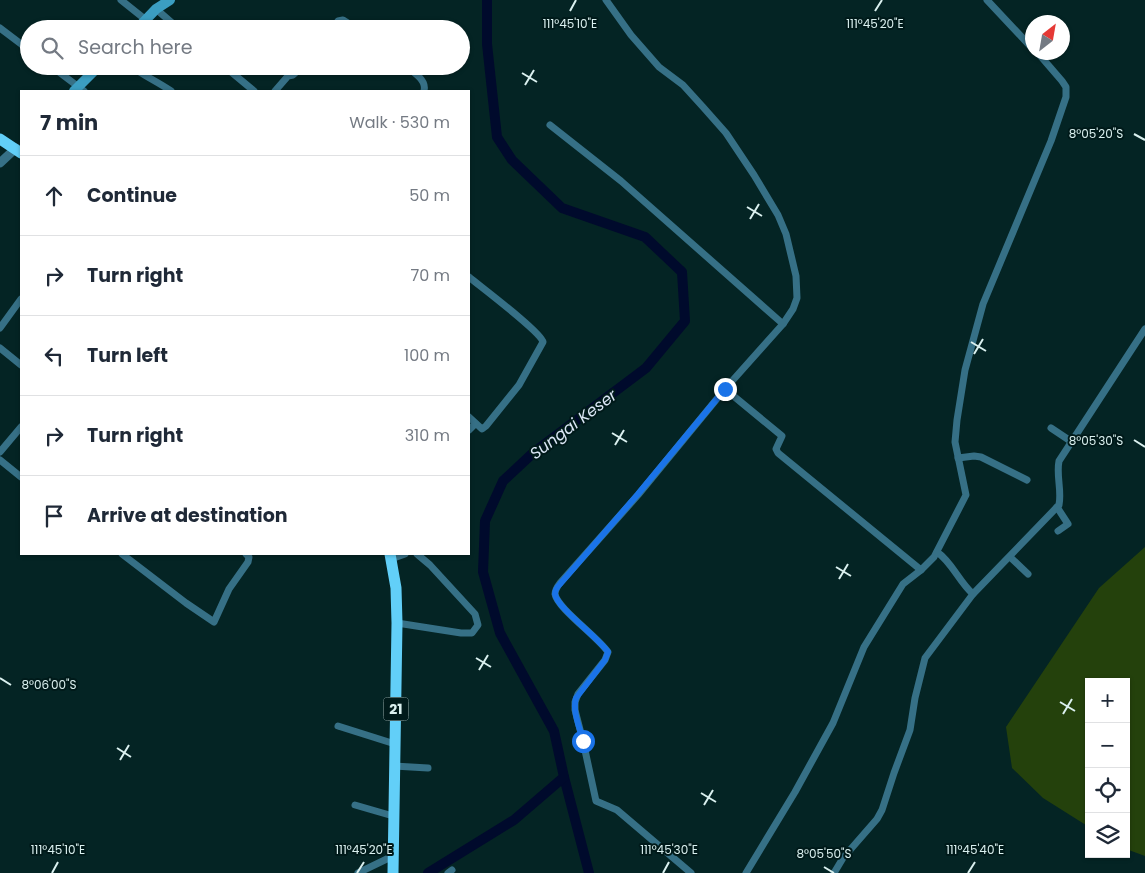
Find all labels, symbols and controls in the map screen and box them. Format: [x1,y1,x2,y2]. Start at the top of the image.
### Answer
text: 111°45'10"E [543,15,597,32]
text: 111°45'20"E [846,15,904,32]
north arrow [1025,15,1070,60]
search box [20,20,470,75]
icon: search [38,34,66,62]
text: Search here [78,34,192,61]
text: 7 min [40,108,98,137]
text: Walk · 530 m [349,111,450,134]
text: 8°05'20"S [1069,125,1123,142]
icon: ahead [40,182,68,210]
text: Continue [87,182,177,209]
text: 50 m [409,184,450,207]
icon: right [40,262,68,290]
text: Turn right [87,262,183,289]
text: 70 m [410,264,450,287]
icon: left [40,342,68,370]
text: Turn left [87,342,168,369]
text: 100 m [404,344,450,367]
route end [714,378,737,401]
water label: Sungai Keser [525,383,623,465]
icon: right [40,422,68,450]
text: Turn right [87,422,183,449]
text: 310 m [405,424,450,447]
text: 8°05'30"S [1069,432,1123,449]
icon: arrive [40,502,68,530]
text: Arrive at destination [87,502,288,529]
text: 8°06'00"S [21,676,77,693]
map controls [1085,678,1130,858]
button: + [1085,678,1130,723]
road number: 21 [384,698,408,721]
button: − [1085,723,1130,768]
route start [572,730,595,753]
button: locate [1085,768,1130,813]
button: layers [1085,813,1130,858]
text: 111°45'10"E [31,841,85,858]
text: 111°45'20"E [335,841,393,858]
text: 111°45'30"E [640,841,698,858]
text: 111°45'40"E [946,841,1004,858]
text: 8°05'50"S [796,845,852,862]

